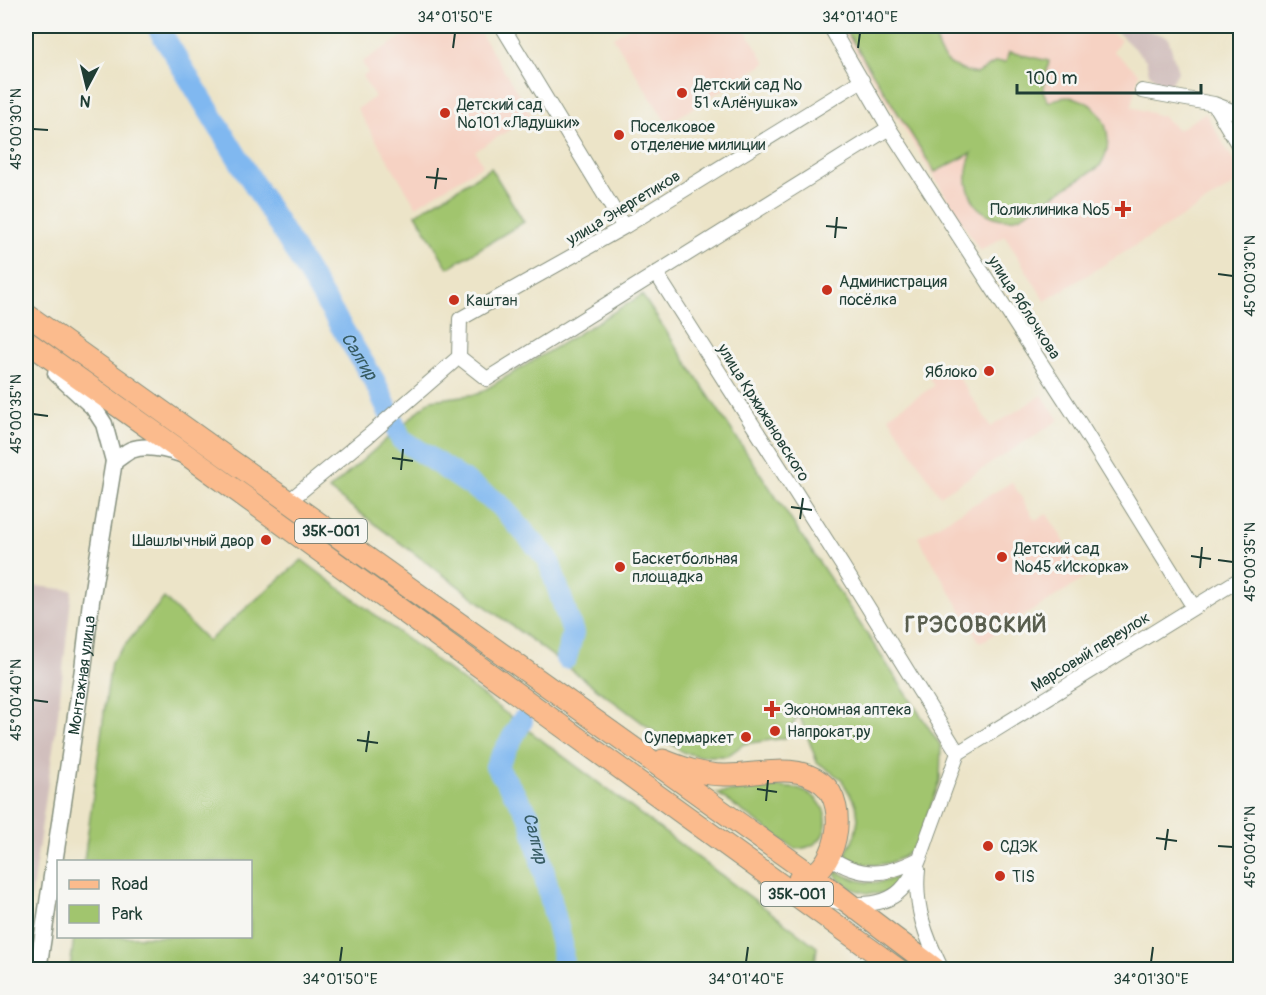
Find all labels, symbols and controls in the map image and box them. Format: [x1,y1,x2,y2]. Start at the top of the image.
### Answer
text: 34°01'50"E [418,8,493,27]
text: 34°01'40"E [822,8,898,27]
north arrow [57,57,117,117]
scale bar [1017,57,1202,95]
text: 100 m [1026,67,1078,90]
place label: Детский сад № 51 «Алёнушка» [693,75,802,113]
marker: Детский сад № 51 «Алёнушка» [675,86,689,100]
text: 45°00'30"N [7,88,26,170]
text: N [79,90,92,111]
place label: Детский сад №101 «Ладушки» [456,95,580,133]
marker: Детский сад №101 «Ладушки» [438,106,452,120]
place label: Поселковое отделение милиции [631,117,765,155]
marker: Поселковое отделение милиции [612,128,626,142]
street label: улица Энергетиков [562,166,684,250]
place label: Поликлиника №5 [990,200,1110,220]
marker: Поликлиника №5 [1114,200,1132,218]
text: 45°00'30"N [1241,235,1260,317]
street label: улица Яблочкова [983,251,1065,363]
place label: Администрация посёлка [839,272,947,310]
marker: Администрация посёлка [820,283,834,297]
place label: Каштан [466,291,517,311]
marker: Каштан [447,293,461,307]
water label: Салгир [335,328,383,386]
street label: улица Кржижановского [712,339,814,485]
place label: Яблоко [925,362,977,382]
marker: Яблоко [982,364,996,378]
text: 45°00'35"N [7,374,26,454]
road number: 35К-001 [295,519,367,543]
text: 45°00'35"N [1241,522,1260,602]
place label: Шашлычный двор [132,531,254,551]
marker: Шашлычный двор [259,533,273,547]
place label: Детский сад №45 «Искорка» [1013,539,1129,577]
place label: Баскетбольная площадка [632,549,738,587]
marker: Детский сад №45 «Искорка» [995,550,1009,564]
marker: Баскетбольная площадка [613,560,627,574]
street label: Марсовый переулок [1028,607,1154,696]
district label: ГРЭСОВСКИЙ [905,611,1047,639]
street label: Монтажная улица [64,615,100,736]
text: 45°00'40"N [7,659,26,741]
place label: Экономная аптека [784,700,911,720]
marker: Экономная аптека [765,702,779,716]
place label: Напрокат.ру [787,722,871,742]
marker: Напрокат.ру [768,724,782,738]
place label: Супермаркет [644,728,734,748]
marker: Супермаркет [739,730,753,744]
text: 45°00'40"N [1241,806,1260,888]
water label: Салгир [517,810,553,867]
place label: СДЭК [1000,837,1038,857]
marker: СДЭК [981,839,995,853]
legend [57,860,252,938]
place label: TIS [1012,867,1035,887]
marker: TIS [993,869,1007,883]
text: Road [111,873,148,896]
road number: 35К-001 [761,882,833,906]
text: Park [111,903,143,926]
text: 34°01'50"E [303,970,378,989]
text: 34°01'40"E [708,970,784,989]
text: 34°01'30"E [1113,970,1189,989]

